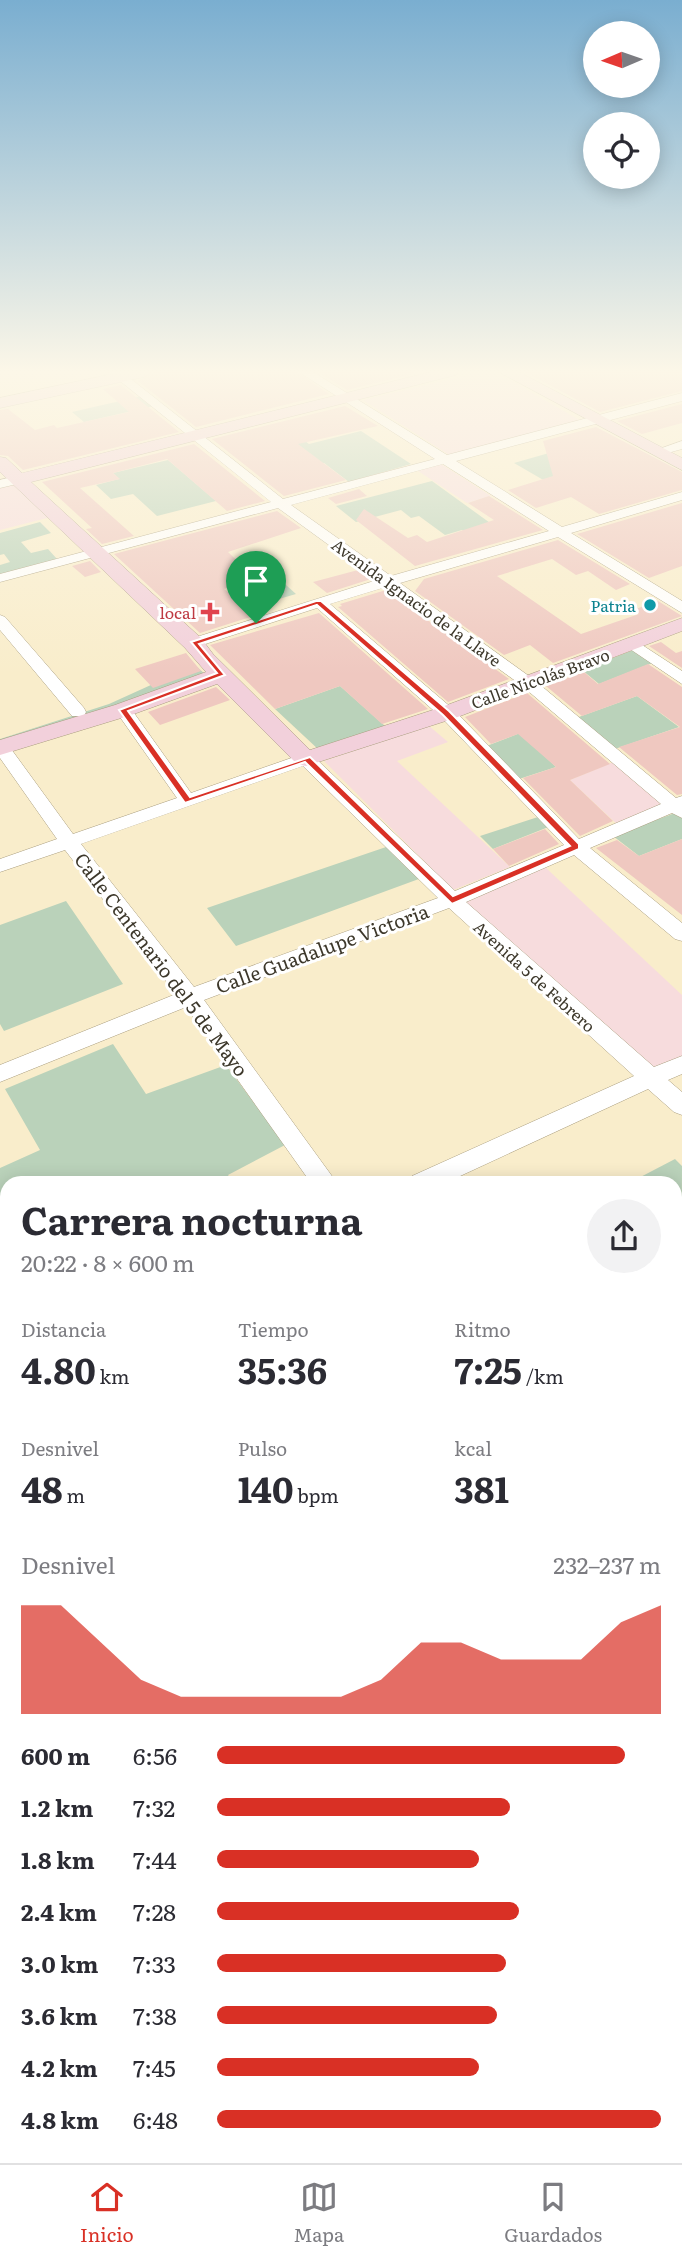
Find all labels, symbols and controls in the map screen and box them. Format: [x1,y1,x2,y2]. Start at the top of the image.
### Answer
north arrow [583,21,660,98]
map controls [583,21,660,189]
button: locate [583,112,660,189]
street label: Avenida Ignacio de la Llave [327,532,507,672]
pin [226,551,286,623]
icon: arrive [237,562,275,600]
place label: Patria [591,593,636,617]
marker: Patria [642,597,658,613]
place label: local [159,600,196,624]
marker: local [202,604,218,620]
street label: Calle Nicolás Bravo [467,642,613,714]
street label: Calle Centenario del 5 de Mayo [68,846,256,1082]
street label: Calle Guadalupe Victoria [211,896,433,1000]
street label: Avenida 5 de Febrero [469,915,601,1037]
text: Carrera nocturna [21,1190,363,1247]
button: share [587,1199,661,1273]
text: 20:22 · 8 × 600 m [21,1245,195,1279]
text: Distancia [21,1315,106,1343]
text: Tiempo [238,1315,309,1343]
text: Ritmo [454,1315,511,1343]
text: 4.80 [21,1343,96,1395]
text: 35:36 [238,1343,327,1395]
text: 7:25 [454,1343,522,1395]
text: km [96,1362,130,1390]
text: /km [522,1362,564,1390]
text: Desnivel [21,1434,99,1462]
text: Pulso [238,1434,287,1462]
text: kcal [454,1434,492,1462]
text: 48 [21,1462,63,1514]
text: 140 [238,1462,294,1514]
text: 381 [454,1462,509,1514]
text: m [63,1481,85,1509]
text: bpm [294,1481,339,1509]
text: Desnivel [21,1547,115,1581]
text: 232–237 m [553,1547,661,1581]
text: 600 m [21,1738,90,1772]
text: 6:56 [133,1738,177,1772]
text: 1.2 km [21,1790,93,1824]
text: 7:32 [133,1790,175,1824]
text: 1.8 km [21,1842,95,1876]
text: 7:44 [133,1842,177,1876]
text: 2.4 km [21,1894,97,1928]
text: 7:28 [133,1894,176,1928]
text: 3.0 km [21,1946,99,1980]
text: 7:33 [133,1946,176,1980]
text: 3.6 km [21,1998,98,2032]
text: 7:38 [133,1998,177,2032]
text: 4.2 km [21,2050,98,2084]
text: 7:45 [133,2050,176,2084]
text: 4.8 km [21,2102,99,2136]
text: 6:48 [133,2102,178,2136]
tab: Inicio [80,2178,134,2248]
tab: Mapa [294,2178,344,2248]
tab: Guardados [504,2178,602,2248]

